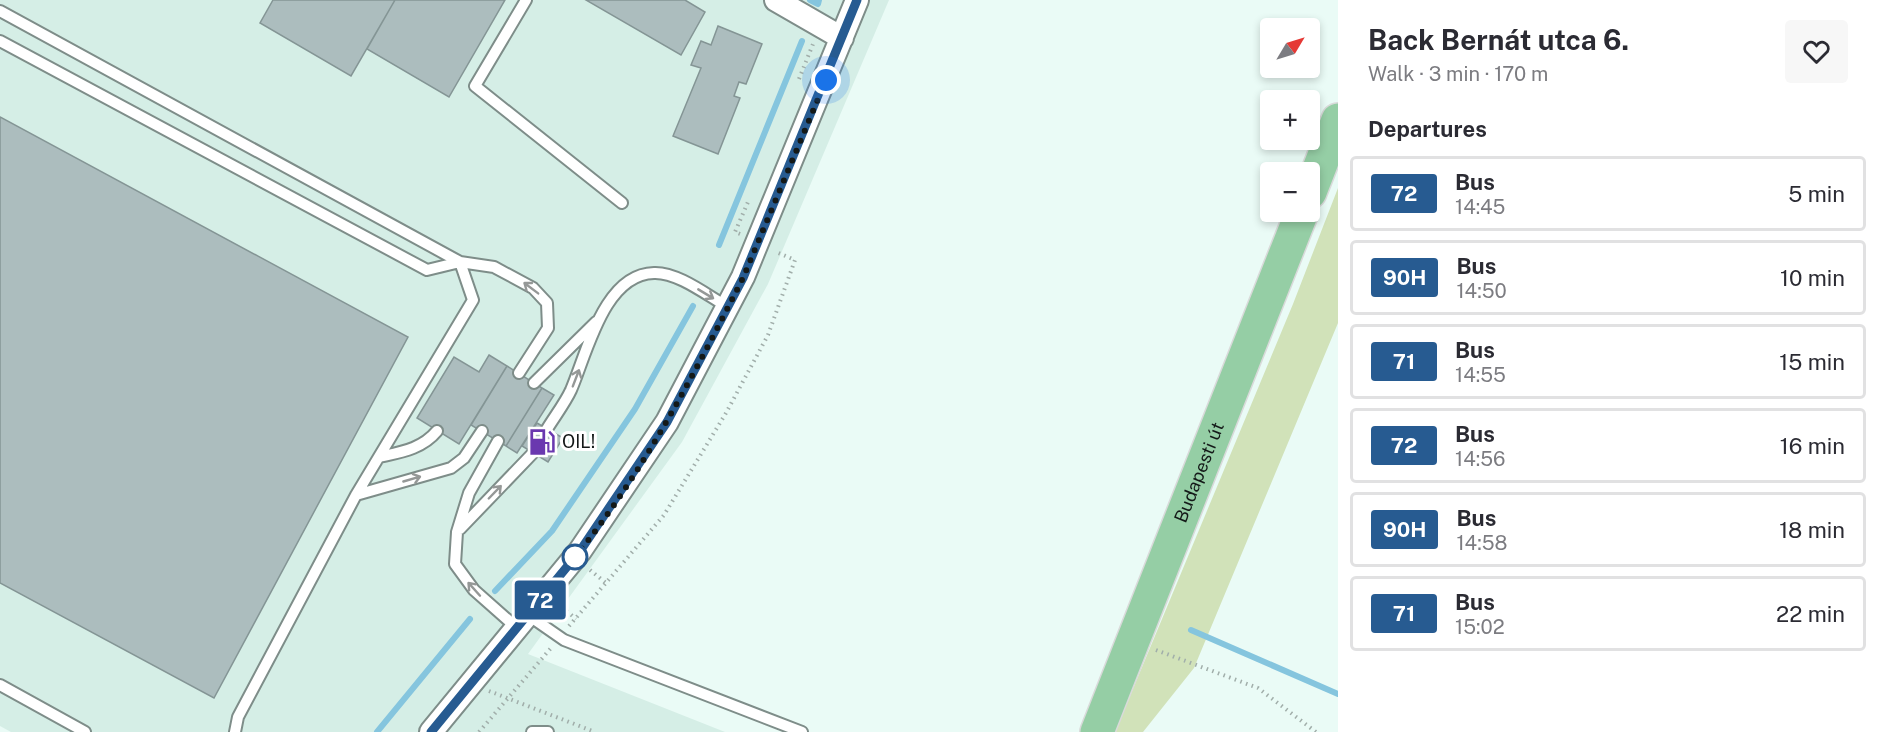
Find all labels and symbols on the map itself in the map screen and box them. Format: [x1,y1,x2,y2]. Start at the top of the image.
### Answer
north arrow [1260,18,1320,78]
your location [811,65,841,95]
one-way arrow [523,282,539,295]
one-way arrow [697,288,714,300]
one-way arrow [571,369,582,388]
street label: Budapesti út [1170,419,1228,526]
fuel station icon: OIL! [527,427,557,457]
place label: OIL! [562,431,595,452]
one-way arrow [402,473,421,484]
one-way arrow [488,485,502,500]
unlabelled marker [562,544,588,570]
line badge: 72 [513,580,567,620]
one-way arrow [467,582,481,597]

